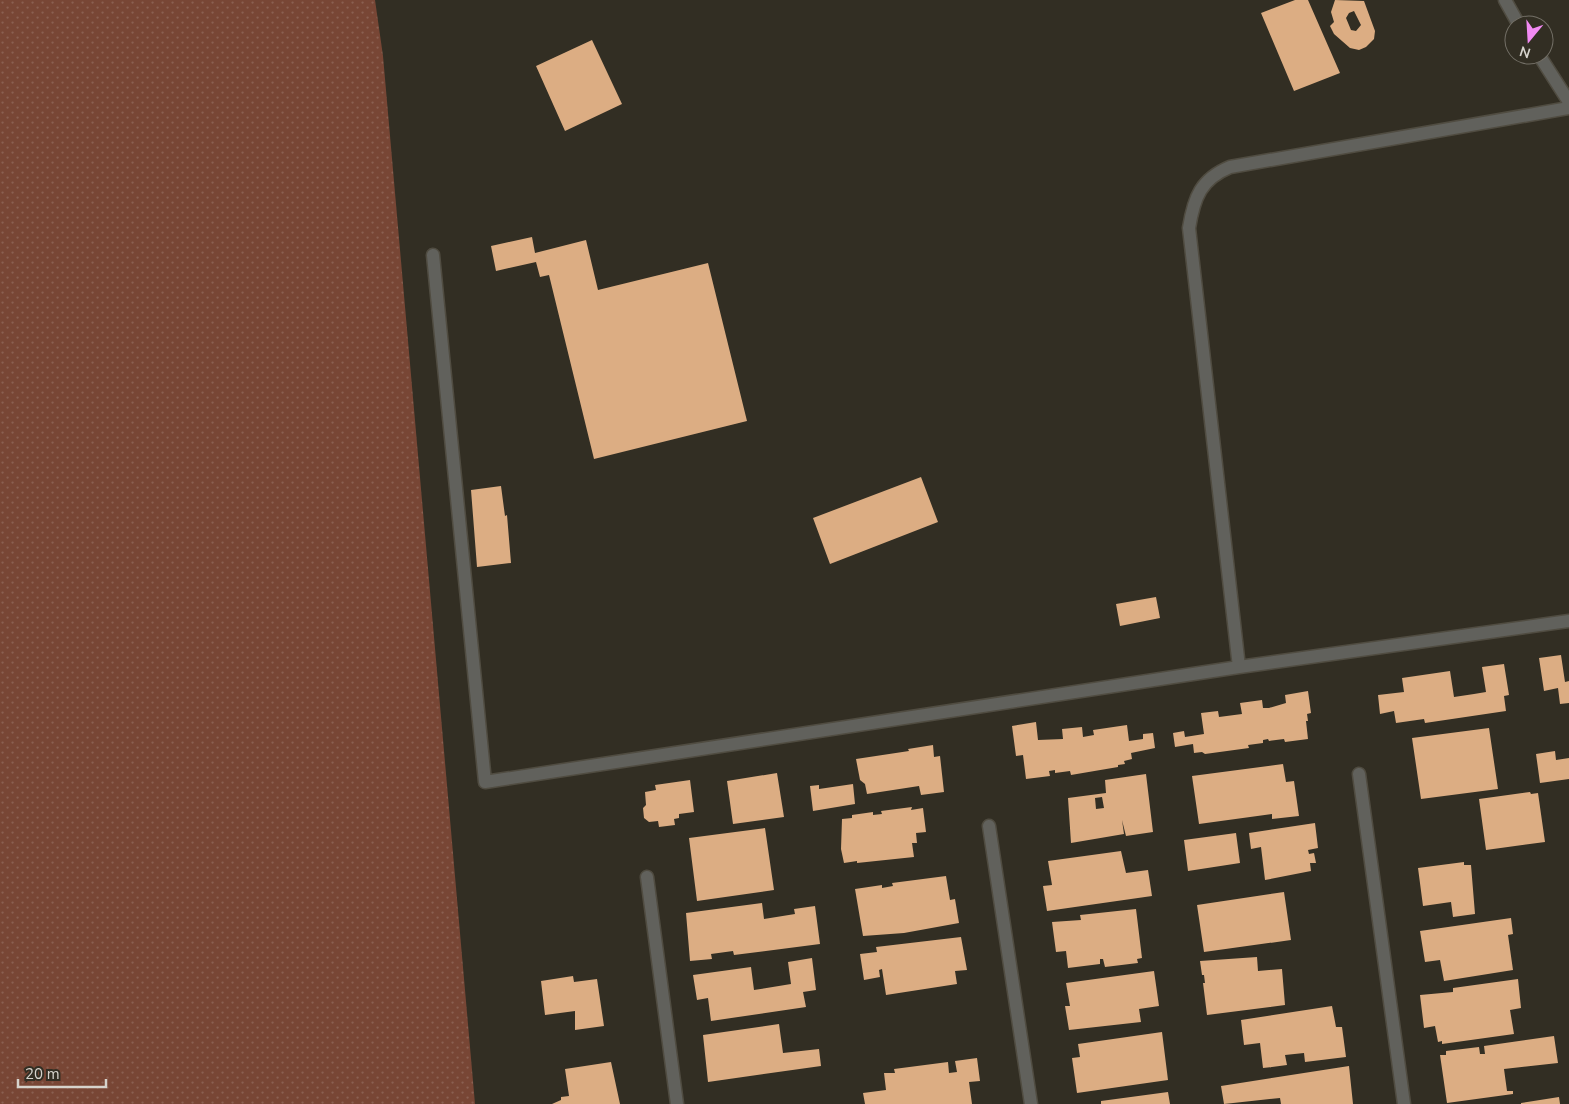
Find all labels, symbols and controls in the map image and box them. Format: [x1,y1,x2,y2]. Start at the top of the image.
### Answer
north arrow [1504,15,1554,65]
text: N [1517,41,1533,63]
scale bar [18,1056,105,1088]
text: 20 m [25,1064,60,1084]

